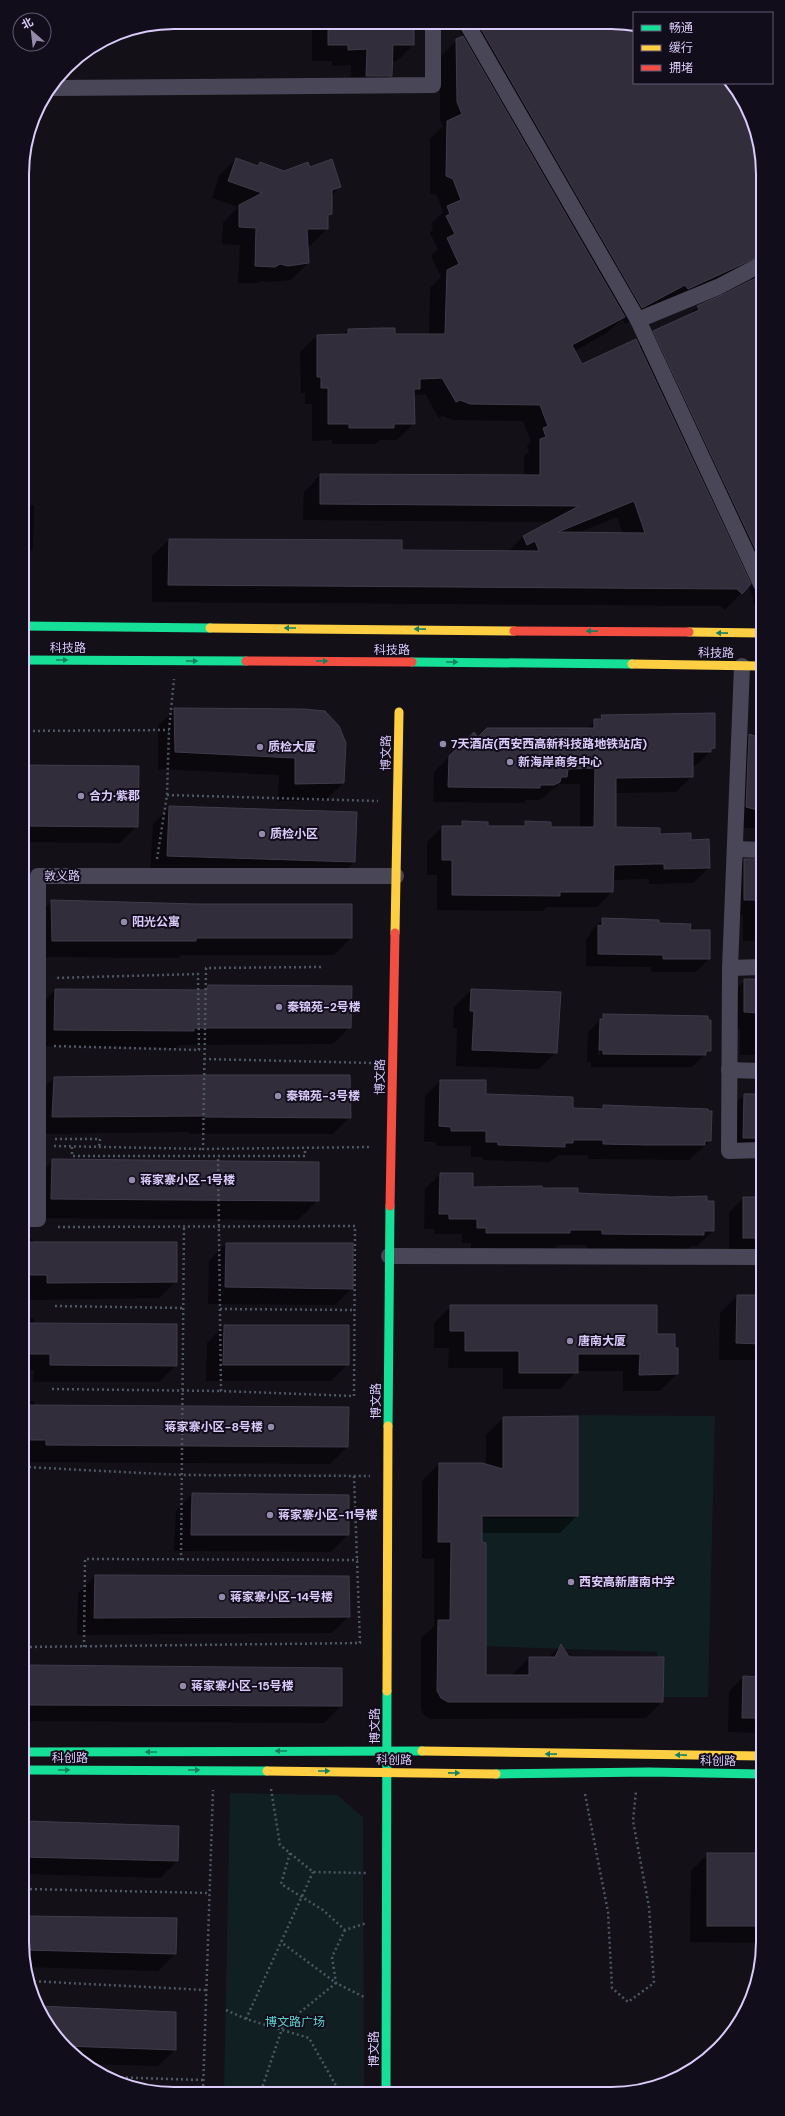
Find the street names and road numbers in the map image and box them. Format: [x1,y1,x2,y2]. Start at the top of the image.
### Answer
street label: 科技路 [50,640,86,656]
street label: 科技路 [374,642,410,658]
street label: 科技路 [698,645,734,661]
street label: 博文路 [378,735,394,771]
street label: 敦义路 [44,868,80,884]
street label: 博文路 [372,1059,388,1095]
street label: 博文路 [368,1383,384,1419]
street label: 博文路 [367,1708,383,1744]
street label: 科创路 [52,1750,88,1766]
street label: 科创路 [376,1752,412,1768]
street label: 科创路 [700,1753,736,1769]
street label: 博文路 [366,2031,382,2067]

